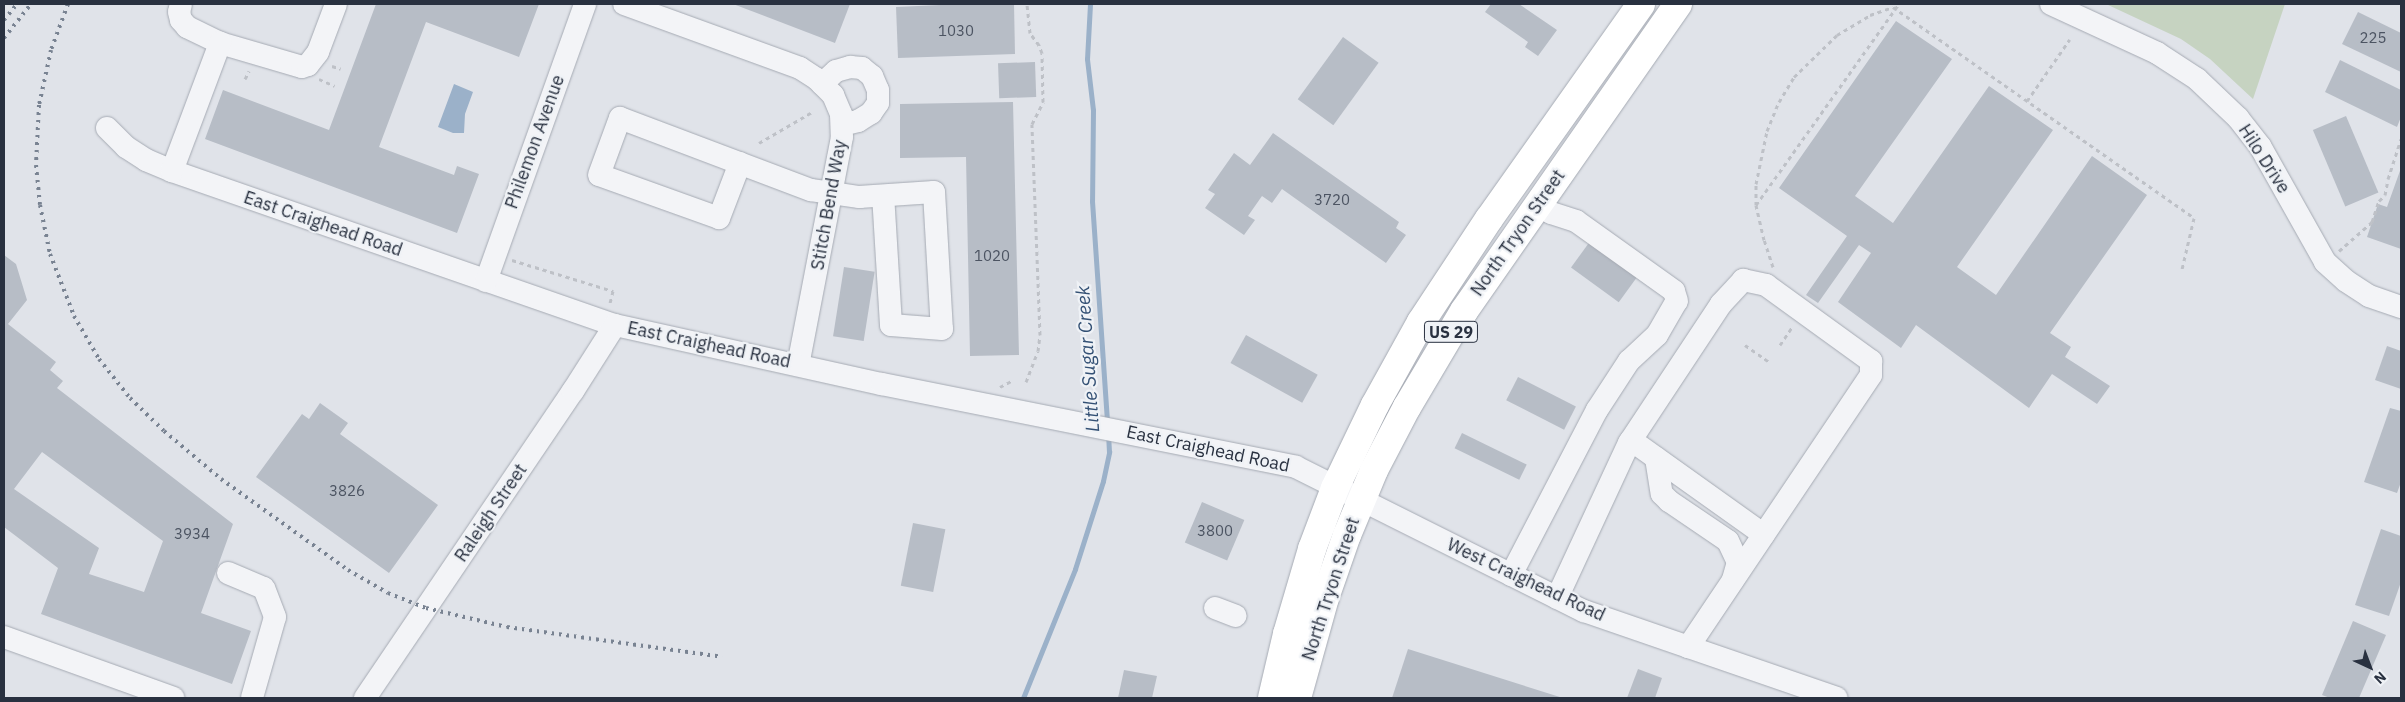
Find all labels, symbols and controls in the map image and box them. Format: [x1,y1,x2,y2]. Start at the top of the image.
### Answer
house number: 1030 [938,22,974,40]
house number: 225 [2360,29,2386,47]
street label: Philemon Avenue [501,72,569,212]
street label: Hilo Drive [2234,120,2294,198]
street label: Stitch Bend Way [807,138,851,272]
street label: North Tryon Street [1466,166,1570,300]
street label: East Craighead Road [241,187,405,261]
house number: 3720 [1314,191,1350,209]
house number: 1020 [974,247,1010,265]
water label: Little Sugar Creek [1072,285,1104,433]
street label: East Craighead Road [625,317,793,373]
road number: US 29 [1424,318,1478,346]
street label: East Craighead Road [1124,421,1292,477]
street label: Raleigh Street [450,460,532,566]
house number: 3826 [329,482,365,500]
street label: North Tryon Street [1298,515,1364,663]
house number: 3800 [1197,522,1233,540]
house number: 3934 [174,525,210,543]
street label: West Craighead Road [1444,534,1608,626]
north arrow [2345,642,2395,692]
text: N [2370,668,2390,688]

